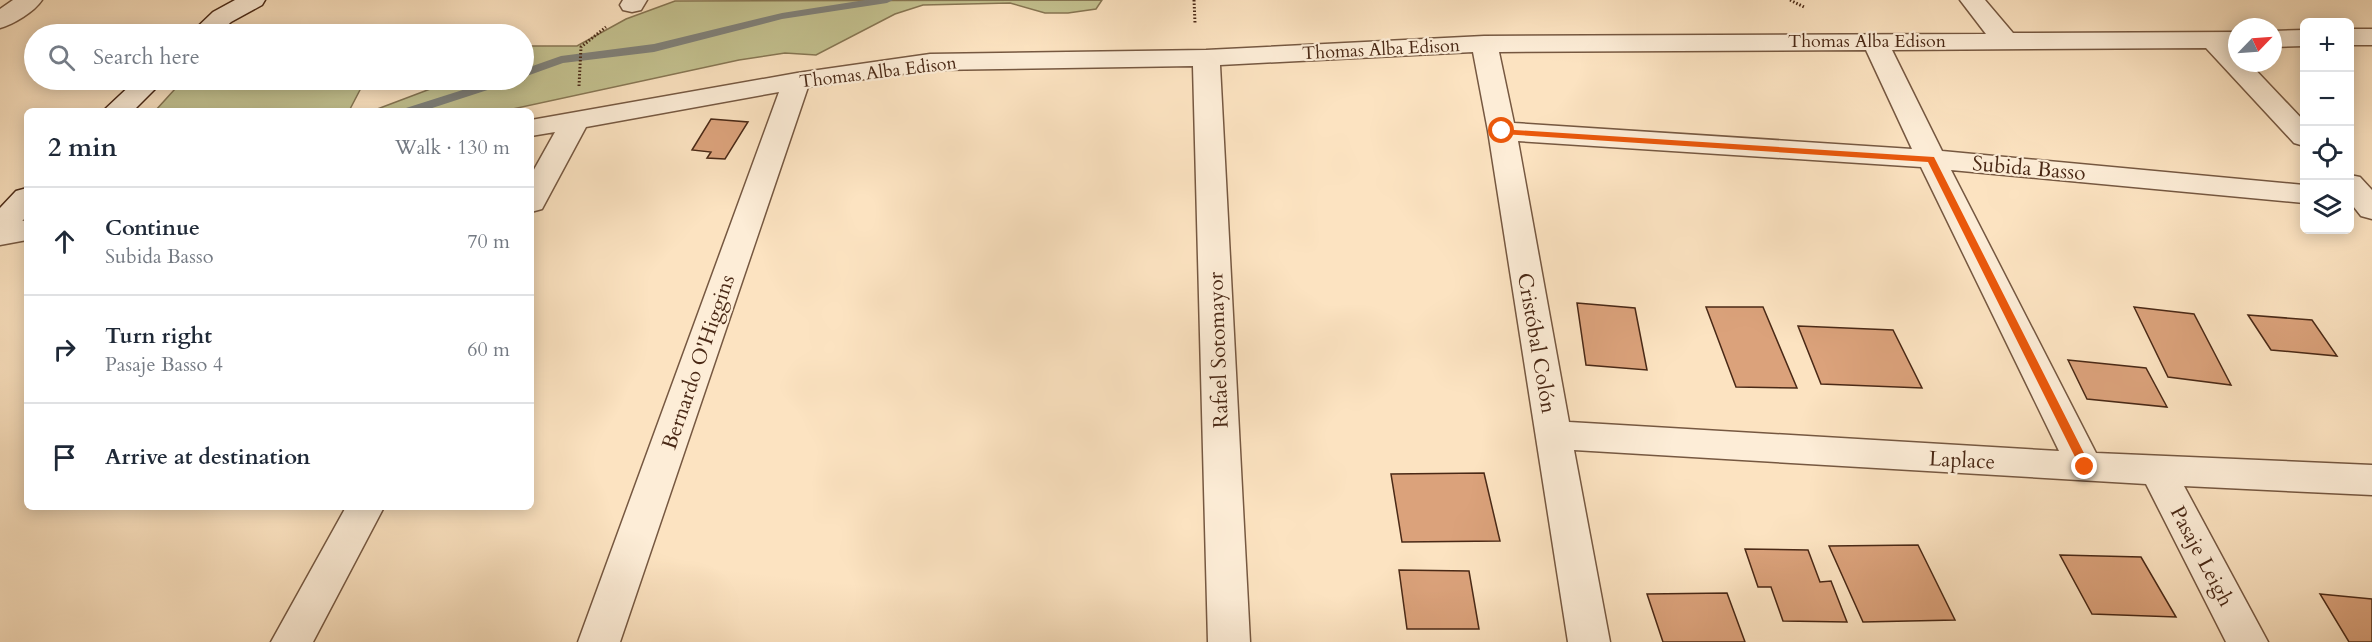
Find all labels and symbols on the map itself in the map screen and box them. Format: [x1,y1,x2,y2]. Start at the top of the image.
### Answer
north arrow [2228,18,2282,72]
street label: Thomas Alba Edison [1788,29,1947,54]
street label: Thomas Alba Edison [1301,33,1461,66]
street label: Thomas Alba Edison [798,50,959,95]
route start [1488,117,1514,143]
street label: Subida Basso [1971,149,2087,188]
street label: Bernardo O'Higgins [655,271,742,453]
street label: Rafael Sotomayor [1201,271,1236,429]
street label: Cristóbal Colón [1510,271,1563,416]
street label: Laplace [1928,444,1996,477]
route end [2071,453,2097,479]
street label: Pasaje Leigh [2163,501,2240,612]

